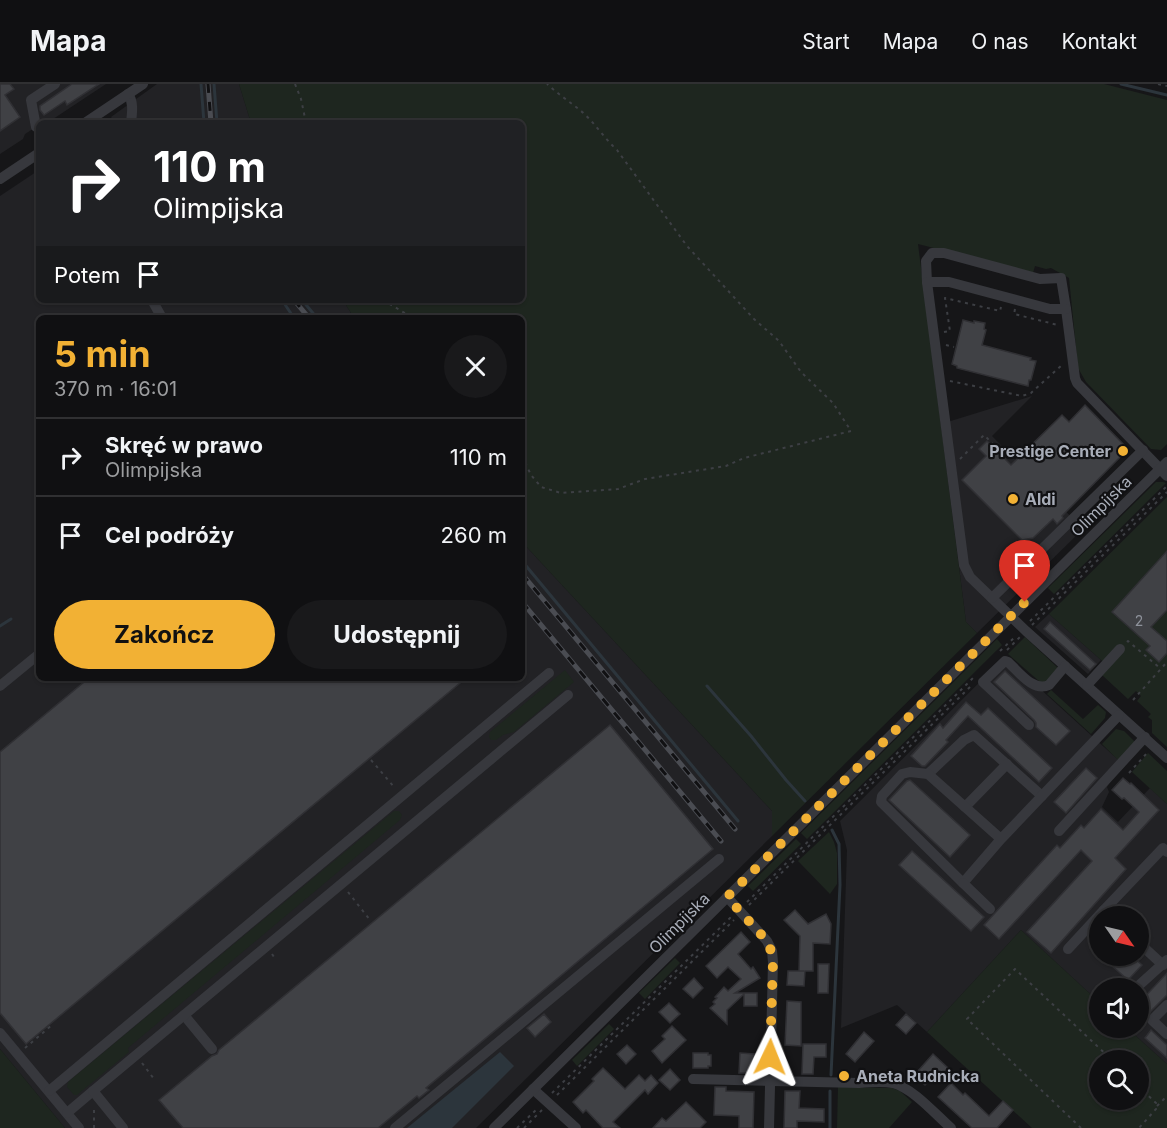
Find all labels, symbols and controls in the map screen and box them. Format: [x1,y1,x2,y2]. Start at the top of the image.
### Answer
text: Mapa [30,24,107,58]
text: Start [802,29,850,54]
text: Mapa [883,29,938,54]
text: O nas [971,29,1029,54]
text: Kontakt [1062,29,1137,54]
text: 110 m [153,141,266,192]
icon: right [54,144,132,222]
text: Olimpijska [153,192,284,225]
icon: arrive [132,258,165,291]
text: Potem [54,262,120,288]
text: 5 min [54,332,151,376]
button: close [444,335,507,398]
text: 370 m · 16:01 [54,377,177,401]
text: Skręć w prawo [105,432,263,458]
icon: right [54,441,87,474]
place label: Prestige Center [989,441,1111,461]
text: 110 m [450,444,507,470]
marker: Prestige Center [1116,444,1130,458]
text: Olimpijska [105,458,202,482]
street label: Olimpijska [1066,471,1136,541]
place label: Aldi [1025,489,1056,509]
marker: Aldi [1006,492,1020,506]
icon: arrive [54,519,87,552]
text: Cel podróży [105,522,234,548]
text: 260 m [441,522,507,548]
pin [999,540,1050,602]
icon: arrive [1008,549,1041,582]
button: Zakończ [54,600,275,669]
button: Udostępnij [287,600,507,669]
house number: 2 [1135,612,1143,629]
street label: Olimpijska [644,888,714,958]
north arrow [1089,906,1149,966]
map controls [1089,906,1149,1110]
button: sound [1089,978,1149,1038]
position arrow [738,1025,802,1089]
button: search [1089,1050,1149,1110]
place label: Aneta Rudnicka [856,1066,979,1086]
marker: Aneta Rudnicka [837,1069,851,1083]

